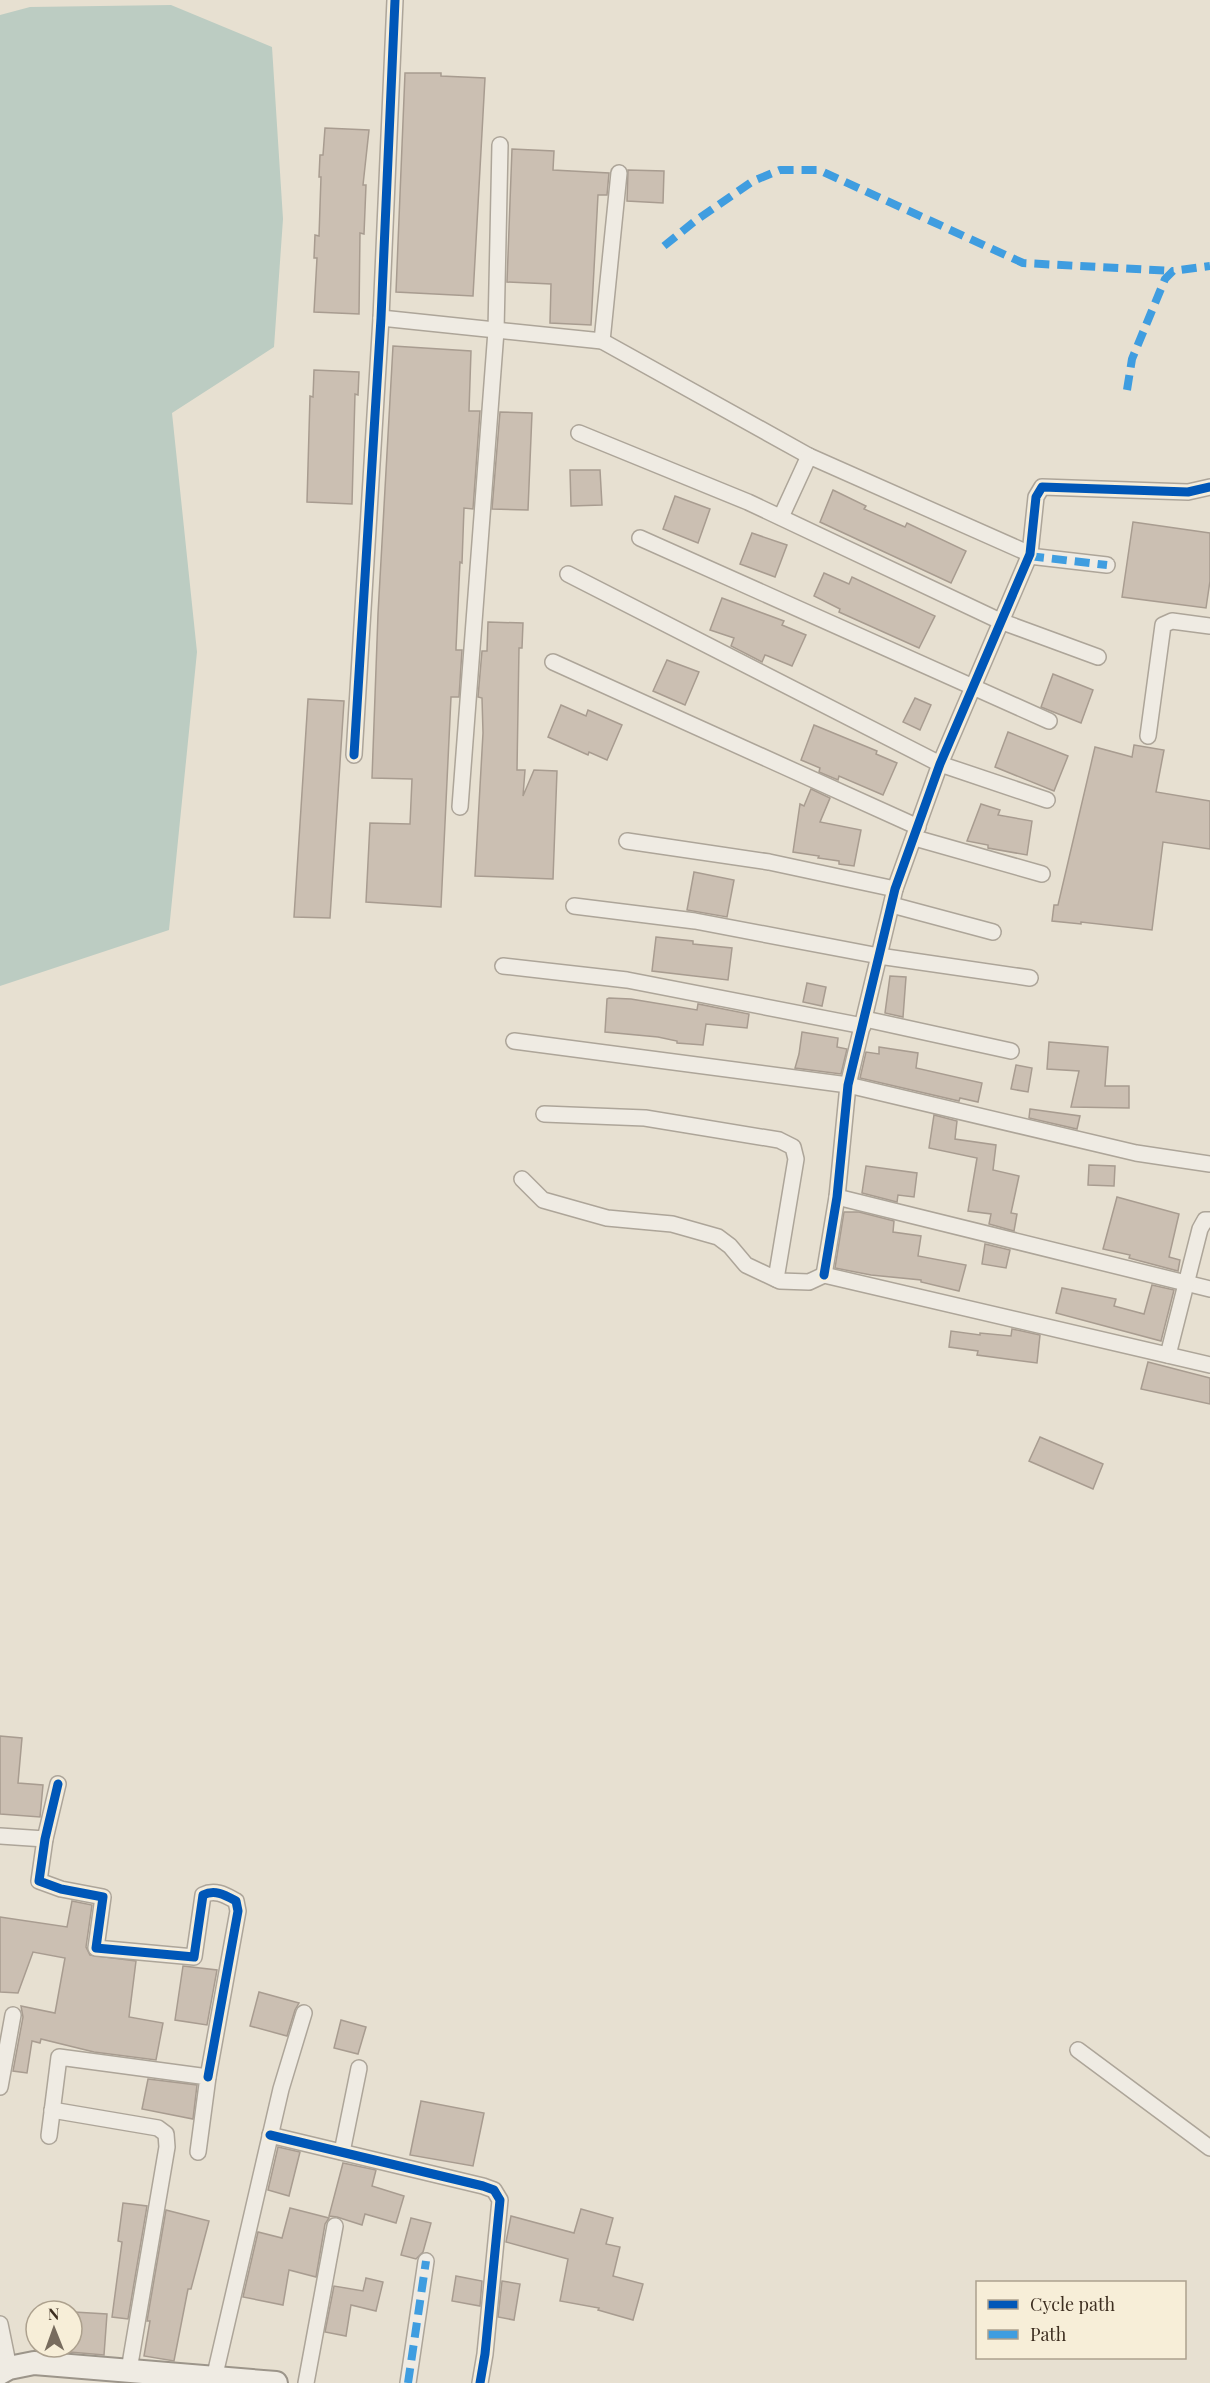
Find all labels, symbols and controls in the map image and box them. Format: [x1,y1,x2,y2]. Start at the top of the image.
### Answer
legend [976,2281,1186,2359]
text: Cycle path [1030,2292,1115,2316]
north arrow [24,2299,84,2359]
text: N [48,2303,60,2324]
text: Path [1030,2322,1067,2346]

